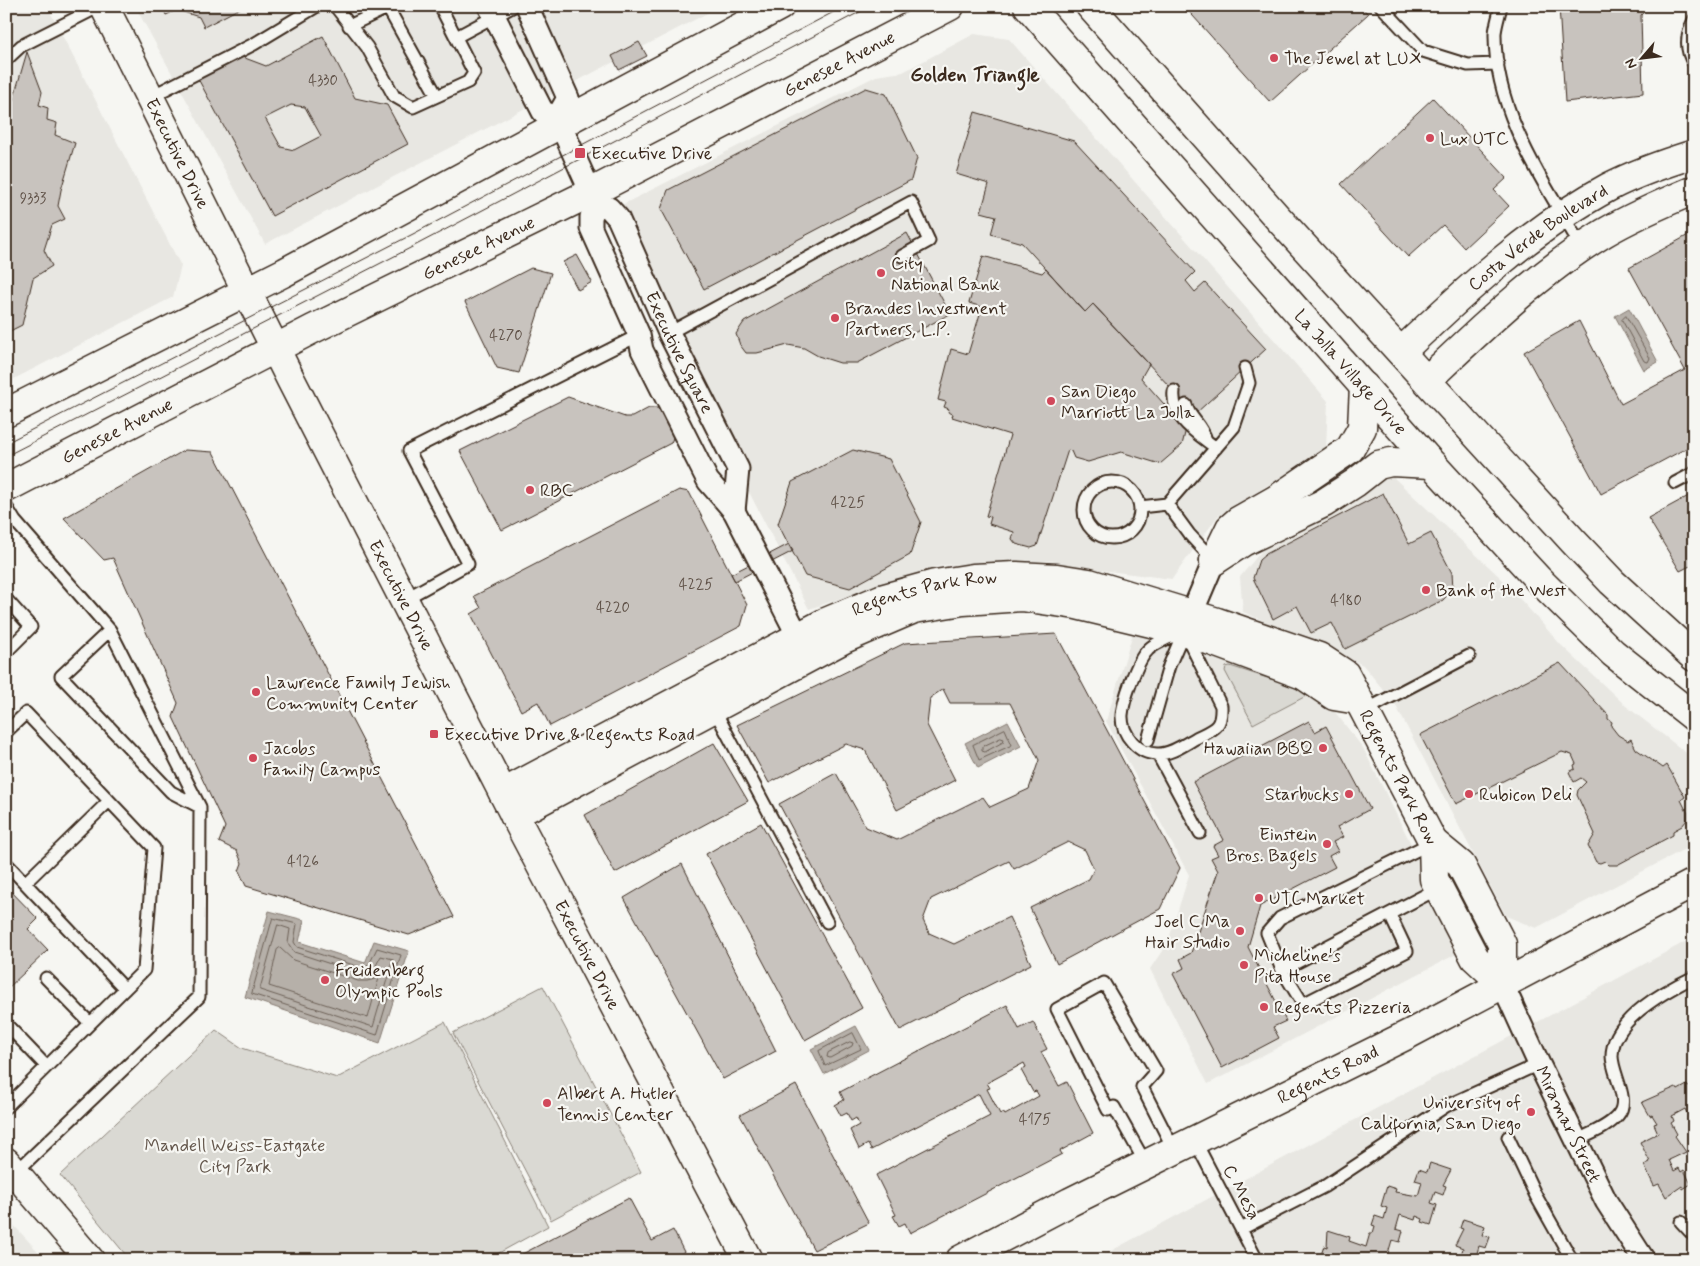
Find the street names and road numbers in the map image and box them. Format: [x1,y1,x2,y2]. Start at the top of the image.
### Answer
street label: Genesee Avenue [780,26,899,103]
street label: Executive Drive [139,94,215,214]
street label: Costa Verde Boulevard [1463,179,1612,297]
street label: Genesee Avenue [419,211,539,286]
street label: Executive Square [639,288,719,418]
street label: La Jolla Village Drive [1288,305,1412,440]
street label: Genesee Avenue [58,393,177,470]
street label: Executive Drive [362,536,439,655]
street label: Regents Park Row [849,566,997,623]
street label: Regents Park Row [1353,706,1443,849]
street label: Executive Drive [548,896,626,1015]
street label: Regents Road [1274,1040,1383,1110]
street label: Miramar Street [1529,1062,1606,1187]
street label: C Mesa [1217,1161,1266,1224]

